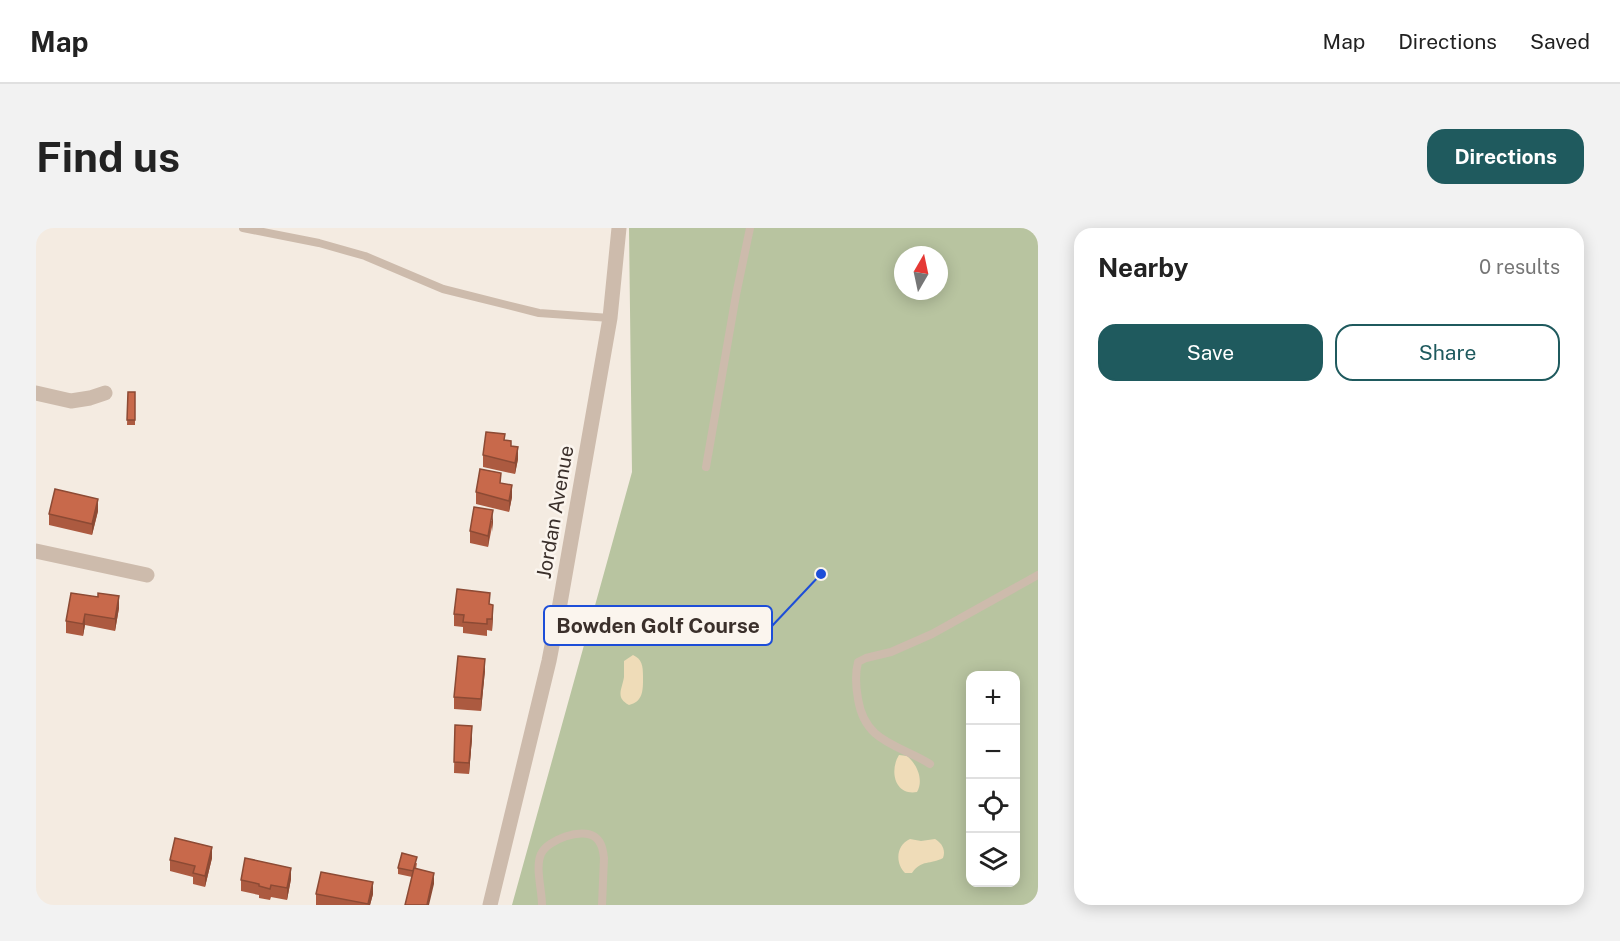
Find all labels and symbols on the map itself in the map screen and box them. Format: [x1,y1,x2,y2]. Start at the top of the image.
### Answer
north arrow [894,246,948,300]
street label: Jordan Avenue [531,444,579,580]
callout: Bowden Golf Course [544,606,772,645]
text: Bowden Golf Course [556,613,760,638]

